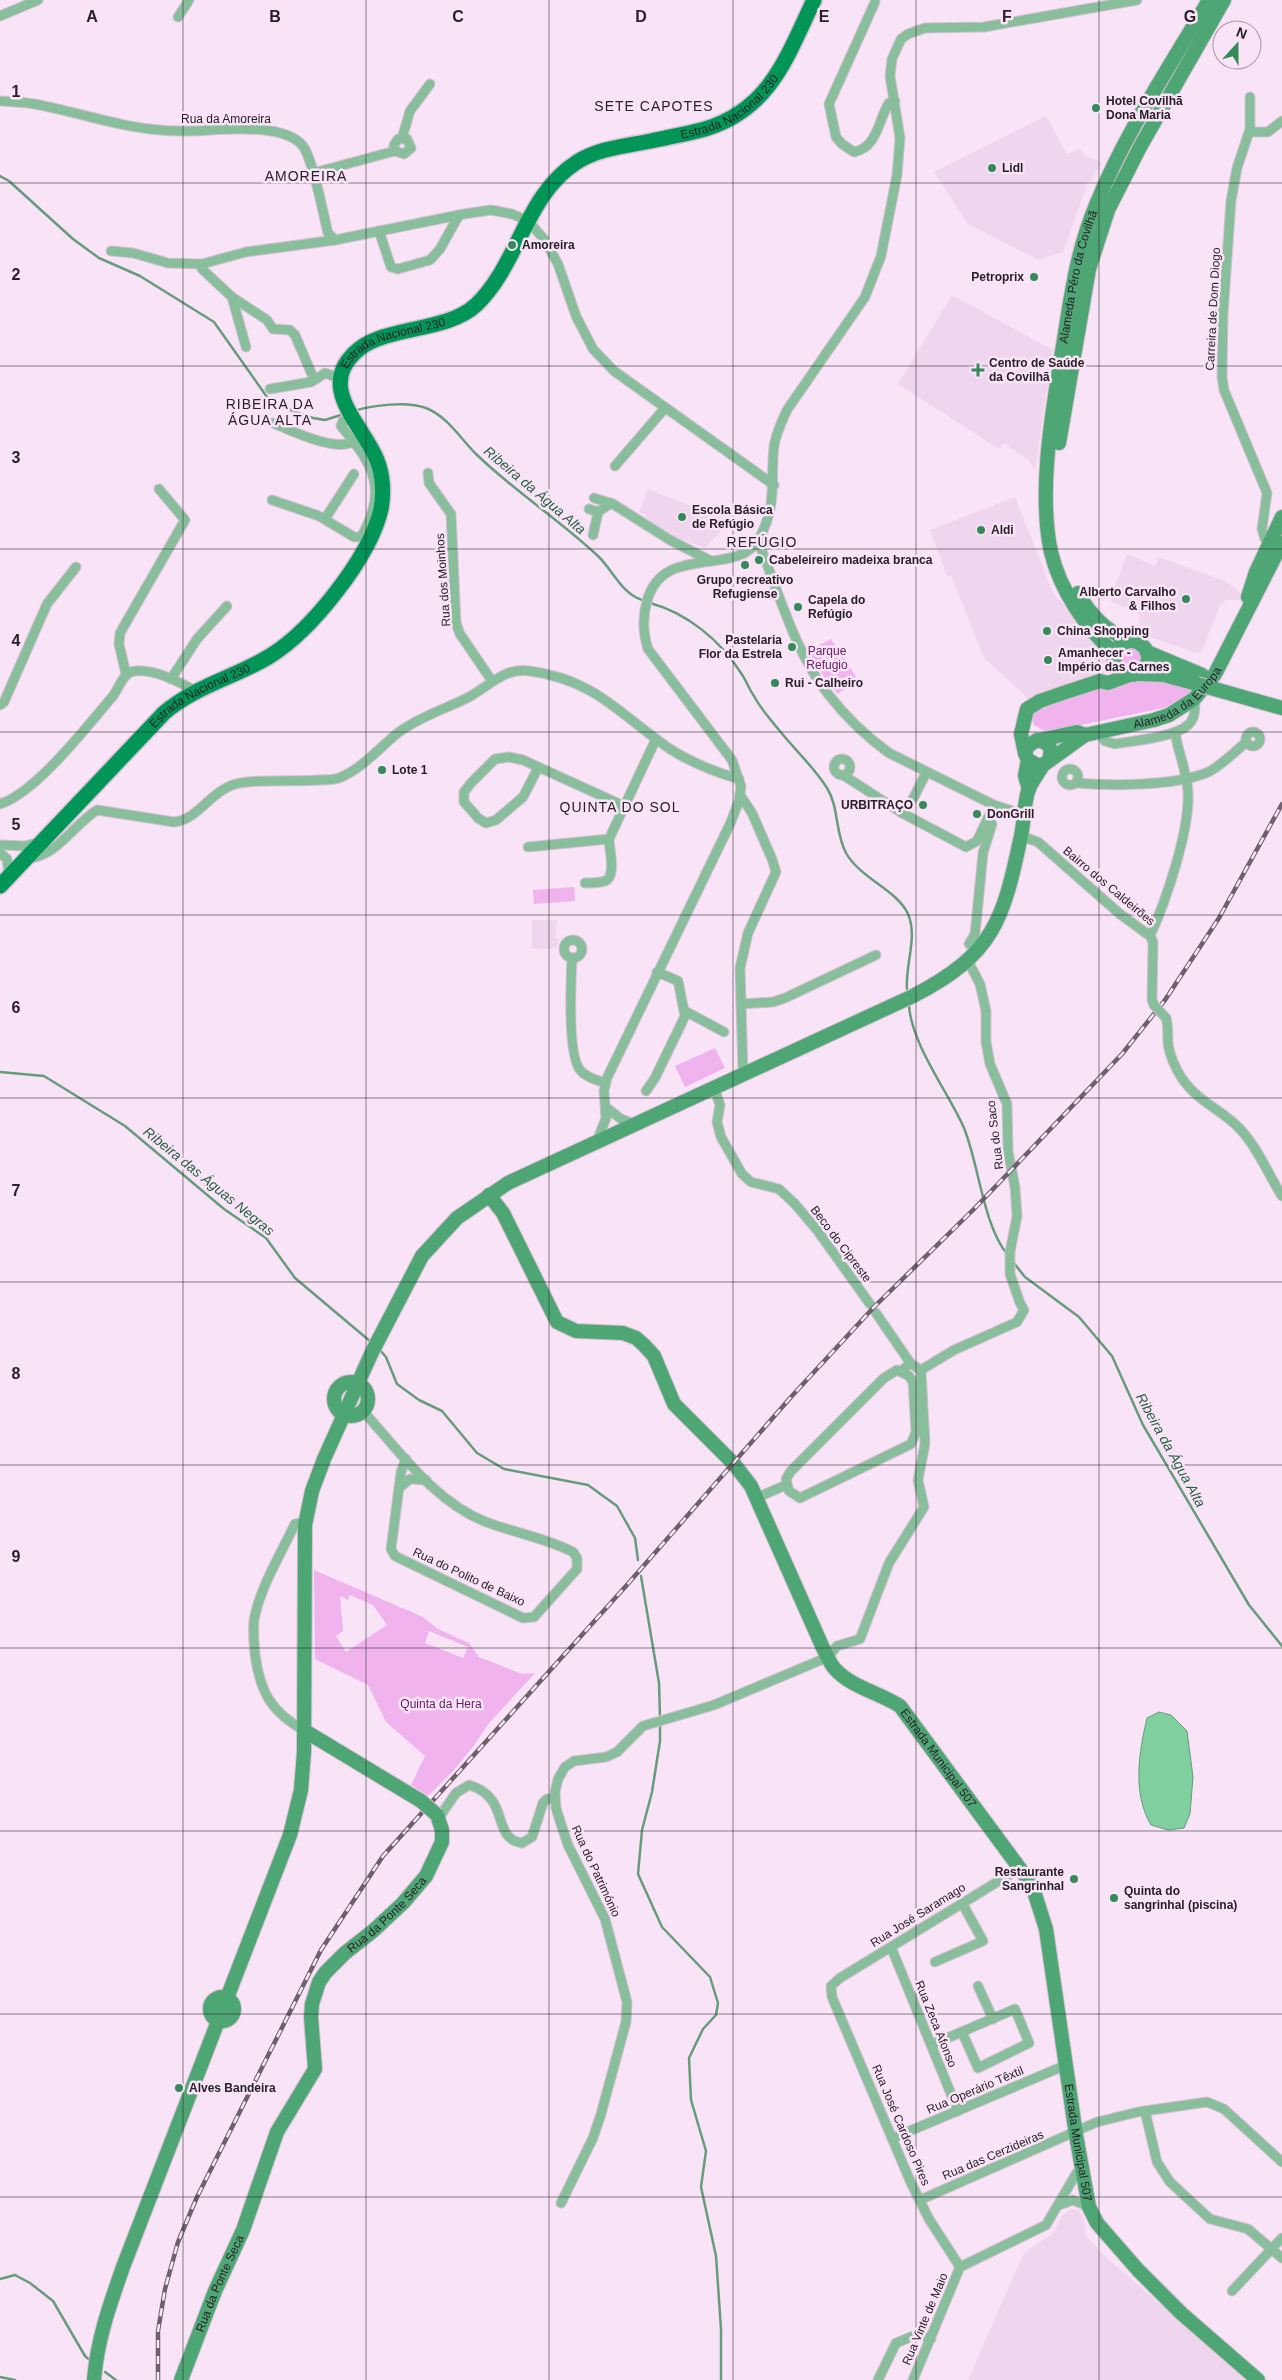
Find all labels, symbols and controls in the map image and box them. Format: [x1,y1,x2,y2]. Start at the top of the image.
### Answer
text: A [86,8,98,25]
text: B [269,8,281,25]
text: C [452,8,464,25]
text: D [635,8,647,25]
text: E [819,8,830,25]
text: F [1002,8,1012,25]
text: G [1184,8,1196,25]
north arrow [1212,20,1262,70]
text: N [1234,24,1249,42]
street label: Estrada Nacional 230 [679,72,781,142]
text: 1 [12,83,21,100]
place label: Hotel Covilhã Dona Maria [1106,94,1183,122]
district label: SETE CAPOTES [594,98,714,114]
marker: Hotel Covilhã Dona Maria [1090,102,1102,114]
street label: Rua da Amoreira [181,112,271,126]
place label: Lidl [1002,161,1023,175]
marker: Lidl [986,162,998,174]
district label: AMOREIRA [265,168,347,184]
street label: Alameda Pêro da Covilhã [1056,208,1100,345]
place label: Amoreira [522,238,575,252]
marker: Amoreira [506,239,518,251]
street label: Carreira de Dom Diogo [1203,247,1223,371]
text: 2 [12,266,21,283]
place label: Petroprix [971,270,1024,284]
marker: Petroprix [1028,271,1040,283]
street label: Estrada Nacional 230 [338,315,447,371]
place label: Centro de Saúde da Covilhã [989,356,1085,384]
marker: Centro de Saúde da Covilhã [971,363,985,377]
district label: RIBEIRA DA ÁGUA ALTA [226,396,314,428]
water label: Ribeira da Água Alta [481,443,589,537]
text: 3 [12,449,21,466]
place label: Escola Básica de Refúgio [692,503,773,531]
marker: Escola Básica de Refúgio [676,511,688,523]
place label: Aldi [991,523,1014,537]
marker: Aldi [975,524,987,536]
street label: Rua dos Moinhos [433,533,453,627]
district label: REFÚGIO [727,534,797,550]
place label: Cabeleireiro madeixa branca [769,553,933,567]
marker: Cabeleireiro madeixa branca [753,554,765,566]
marker: Grupo recreativo Refugiense [739,559,751,571]
place label: Grupo recreativo Refugiense [697,573,793,601]
place label: Alberto Carvalho & Filhos [1079,585,1176,613]
place label: Capela do Refúgio [808,593,865,621]
marker: Alberto Carvalho & Filhos [1180,593,1192,605]
marker: Capela do Refúgio [792,601,804,613]
place label: China Shopping [1057,624,1149,638]
marker: China Shopping [1041,625,1053,637]
text: 4 [12,632,21,649]
place label: Pastelaria Flor da Estrela [699,633,782,661]
marker: Pastelaria Flor da Estrela [786,641,798,653]
park label: Parque Refugio [806,644,848,672]
place label: Amanhecer - Império das Carnes [1058,646,1170,674]
marker: Amanhecer - Império das Carnes [1042,654,1054,666]
street label: Estrada Nacional 230 [147,661,253,731]
street label: Alameda da Europa [1132,664,1225,731]
place label: Rui - Calheiro [785,676,863,690]
marker: Rui - Calheiro [769,677,781,689]
place label: Lote 1 [392,763,428,777]
marker: Lote 1 [376,764,388,776]
place label: URBITRAÇO [841,798,913,812]
district label: QUINTA DO SOL [560,799,680,815]
marker: URBITRAÇO [917,799,929,811]
place label: DonGrill [987,807,1034,821]
marker: DonGrill [971,808,983,820]
text: 5 [12,816,21,833]
street label: Bairro dos Caldeirões [1060,844,1158,928]
text: 6 [12,999,21,1016]
street label: Rua do Saco [984,1099,1006,1170]
water label: Ribeira das Águas Negras [140,1123,278,1239]
text: 7 [12,1182,21,1199]
street label: Beco do Cipreste [808,1203,874,1285]
text: 8 [12,1365,21,1382]
water label: Ribeira da Água Alta [1133,1390,1209,1510]
street label: Rua do Polito de Baixo [411,1545,528,1609]
text: 9 [12,1548,21,1565]
park label: Quinta da Hera [400,1697,482,1711]
street label: Estrada Municipal 507 [897,1706,979,1810]
street label: Rua do Património [569,1823,623,1919]
place label: Restaurante Sangrinhal [995,1865,1064,1893]
marker: Restaurante Sangrinhal [1068,1873,1080,1885]
street label: Rua da Ponte Seca [344,1874,430,1956]
street label: Rua José Saramago [868,1880,968,1950]
place label: Quinta do sangrinhal (piscina) [1124,1884,1237,1912]
marker: Quinta do sangrinhal (piscina) [1108,1892,1120,1904]
street label: Rua Zeca Afonso [912,1979,960,2070]
street label: Rua José Cardoso Pires [869,2062,933,2188]
street label: Rua Operário Têxtil [924,2063,1026,2117]
place label: Alves Bandeira [189,2081,276,2095]
marker: Alves Bandeira [173,2082,185,2094]
street label: Estrada Municipal 507 [1062,2083,1095,2203]
street label: Rua das Cerzideiras [940,2127,1046,2183]
street label: Rua da Ponte Seca [193,2232,247,2334]
street label: Rua Vinte de Maio [899,2271,951,2367]

